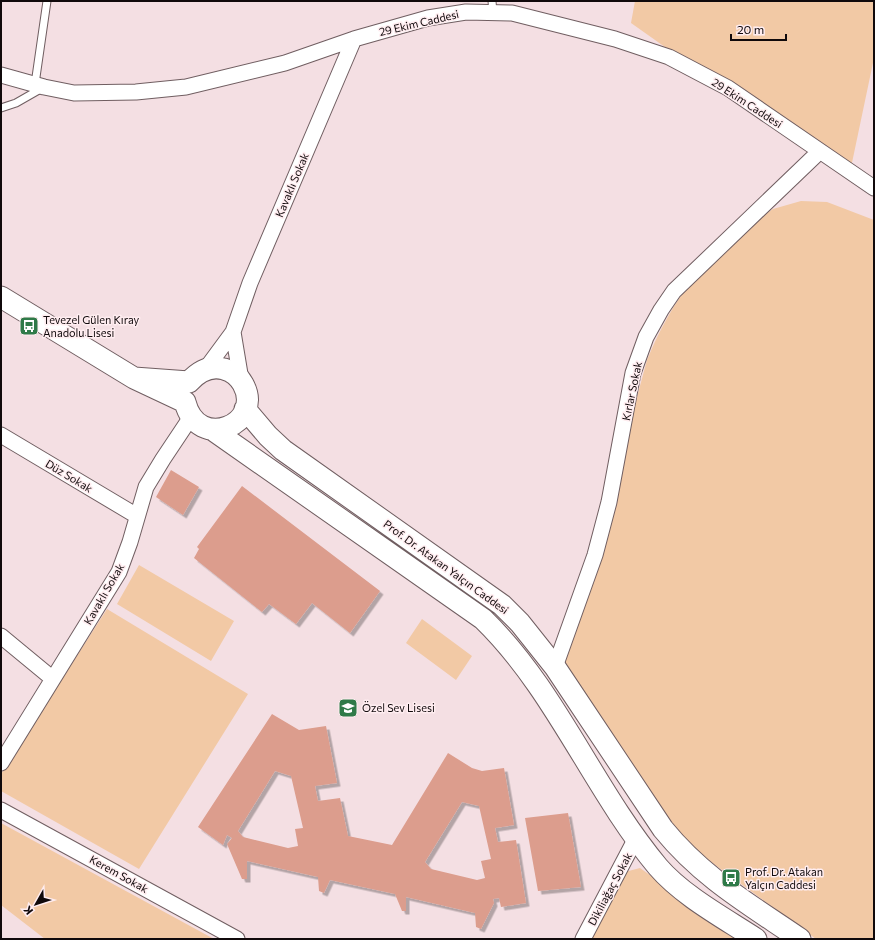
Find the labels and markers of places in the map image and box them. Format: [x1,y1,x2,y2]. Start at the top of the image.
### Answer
place label: Tevezel Gülen Kıray Anadolu Lisesi [43,313,140,339]
bus stop icon: Tevezel Gülen Kıray Anadolu Lisesi [18,315,40,337]
school or university icon: Özel Sev Lisesi [337,697,359,719]
place label: Özel Sev Lisesi [362,700,435,714]
place label: Prof. Dr. Atakan Yalçın Caddesi [745,865,823,891]
bus stop icon: Prof. Dr. Atakan Yalçın Caddesi [720,867,742,889]

